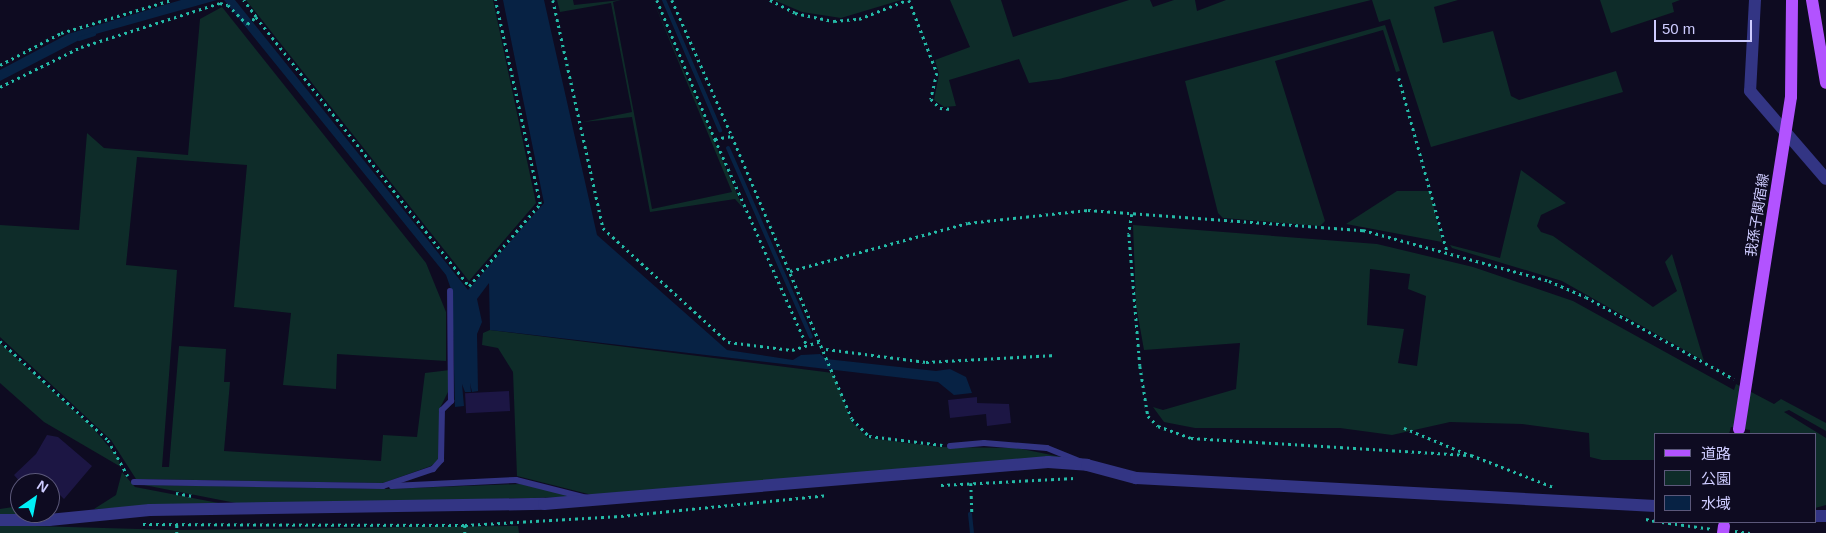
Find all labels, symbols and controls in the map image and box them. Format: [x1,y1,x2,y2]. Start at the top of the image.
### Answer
scale bar [1656,10,1754,42]
text: 50 m [1662,20,1695,37]
street label: 我孫子関宿線 [1742,172,1772,258]
legend [1654,433,1816,523]
text: 道路 [1701,445,1731,462]
text: 公園 [1701,470,1731,487]
north arrow [10,473,60,523]
text: N [34,477,51,496]
text: 水域 [1701,495,1731,512]

